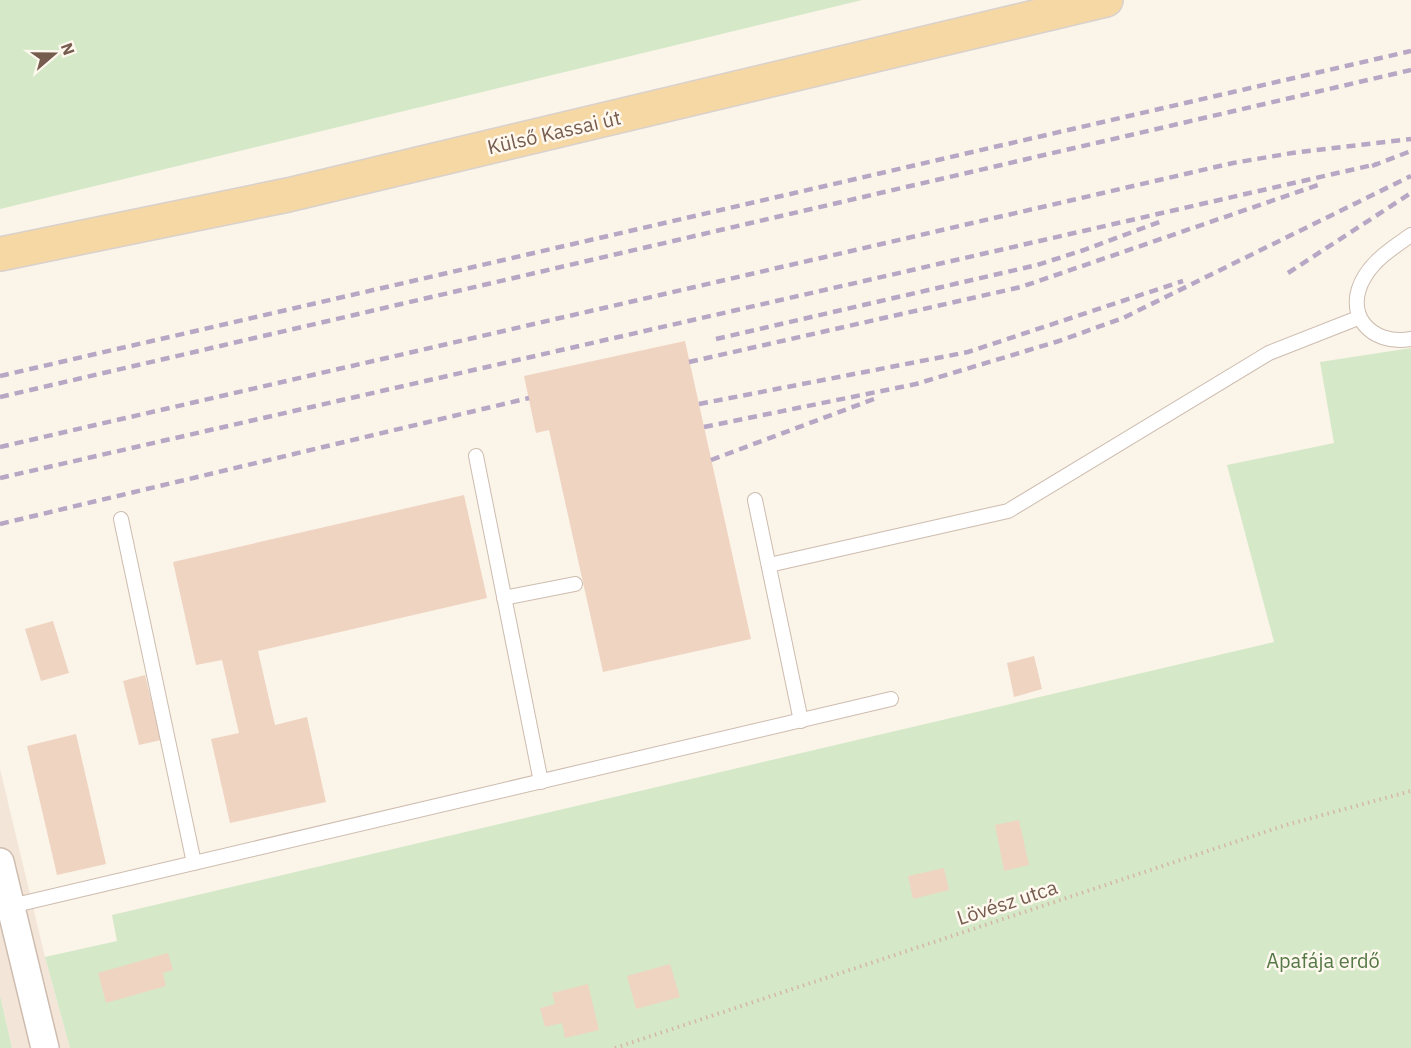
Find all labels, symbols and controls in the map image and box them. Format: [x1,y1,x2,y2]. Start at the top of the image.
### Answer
north arrow [24,24,84,84]
text: N [57,40,79,58]
street label: Külső Kassai út [485,104,623,160]
street label: Lövész utca [953,873,1061,931]
park label: Apafája erdő [1266,947,1380,974]

